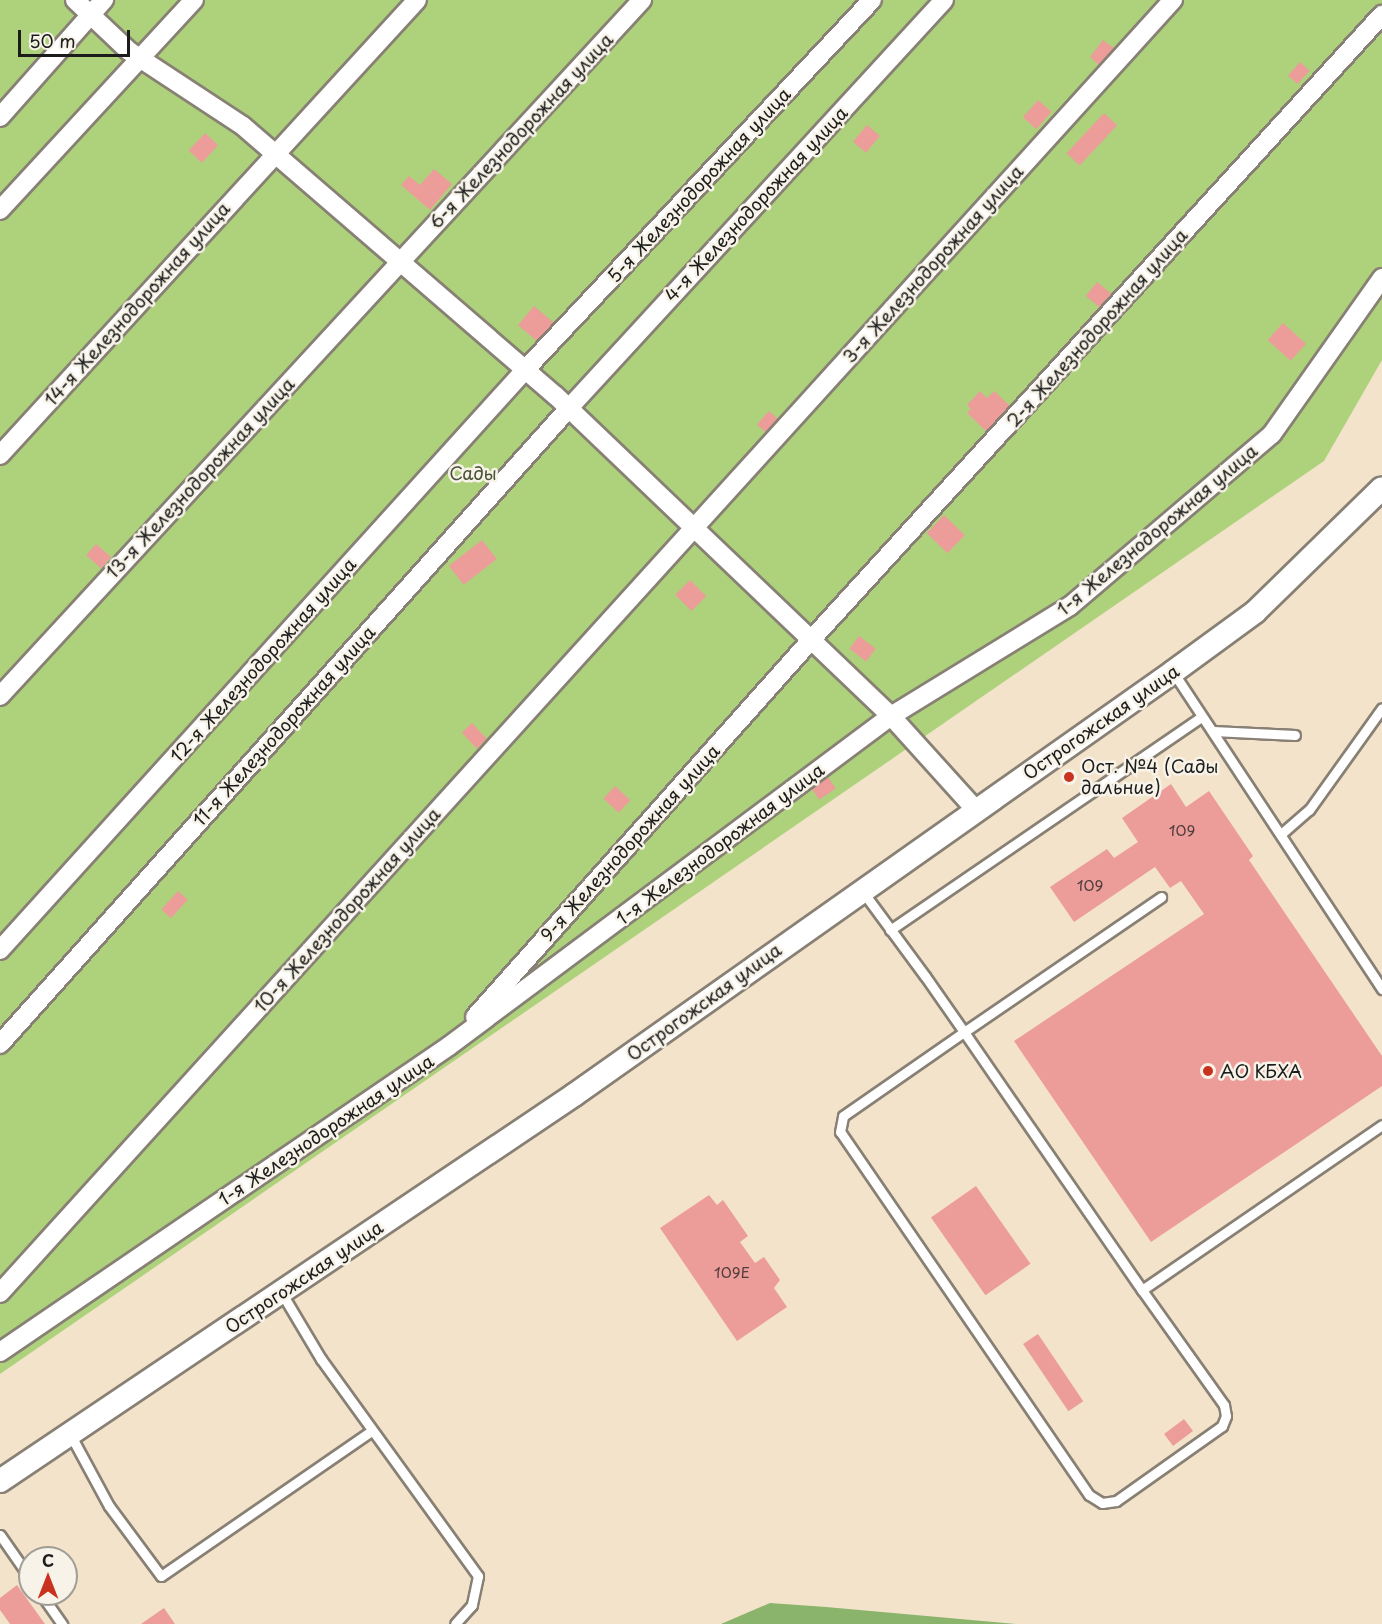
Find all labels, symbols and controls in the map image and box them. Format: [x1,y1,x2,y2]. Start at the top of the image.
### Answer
scale bar [21,18,134,56]
text: 50 m [29,27,76,54]
street label: 6-я Железнодорожная улица [424,29,618,233]
street label: 5-я Железнодорожная улица [603,83,795,287]
street label: 4-я Железнодорожная улица [660,102,852,306]
street label: 3-я Железнодорожная улица [838,160,1028,368]
street label: 14-я Железнодорожная улица [40,197,234,411]
street label: 2-я Железнодорожная улица [1002,224,1192,432]
street label: 13-я Железнодорожная улица [101,373,299,583]
street label: 1-я Железнодорожная улица [1052,440,1262,620]
park label: Сады [449,462,497,484]
street label: 12-я Железнодорожная улица [165,553,361,767]
street label: 11-я Железнодорожная улица [188,621,380,831]
street label: Острогожская улица [1018,660,1184,784]
street label: 9-я Железнодорожная улица [536,740,724,946]
place label: Ост. №4 (Сады дальние) [1081,756,1219,798]
street label: 1-я Железнодорожная улица [611,758,829,930]
marker: Ост. №4 (Сады дальние) [1062,770,1076,784]
street label: 10-я Железнодорожная улица [249,803,445,1017]
house number: 109 [1169,821,1195,839]
house number: 109 [1077,876,1103,894]
street label: Острогожская улица [622,938,786,1066]
street label: 1-я Железнодорожная улица [214,1050,438,1210]
place label: АО КБХА [1220,1060,1301,1082]
marker: АО КБХА [1201,1064,1215,1078]
street label: Острогожская улица [221,1216,387,1338]
house number: 109Е [714,1263,750,1281]
north arrow [18,1546,78,1606]
text: С [42,1548,54,1572]

